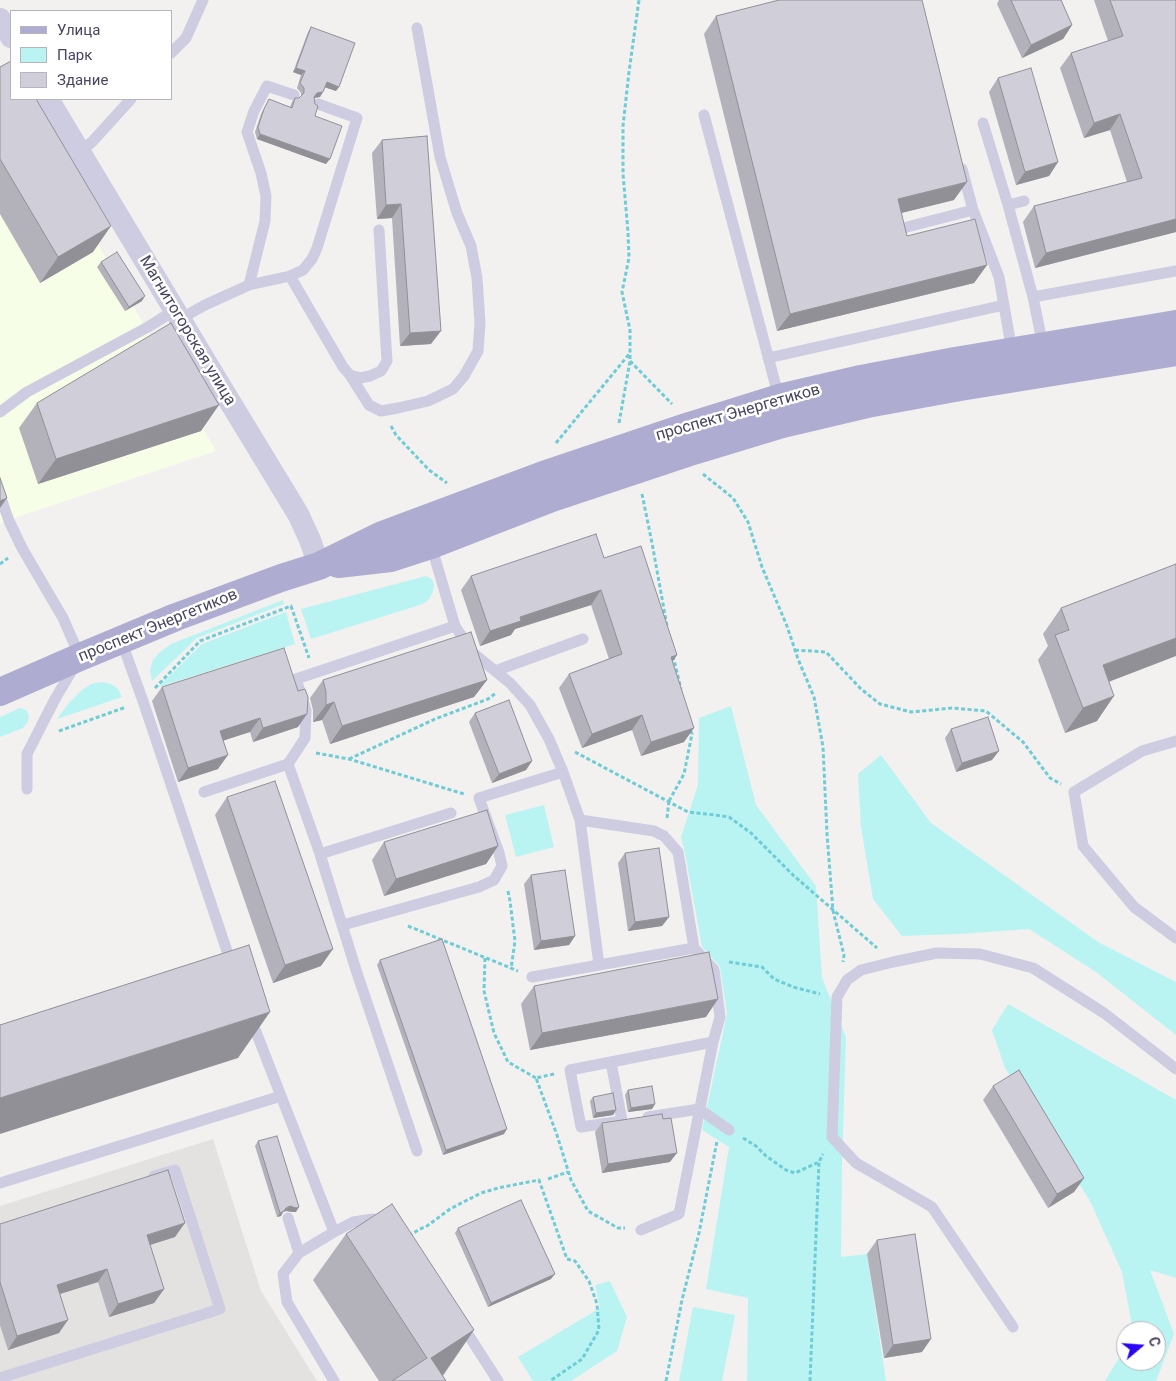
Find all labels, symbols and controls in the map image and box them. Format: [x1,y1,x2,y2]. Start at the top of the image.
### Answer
legend [10,10,172,100]
text: Улица [57,21,100,39]
text: Парк [57,46,92,64]
text: Здание [57,71,108,89]
street label: Магнитогорская улица [135,253,239,409]
street label: проспект Энергетиков [654,380,822,446]
street label: проспект Энергетиков [76,585,240,667]
north arrow [1116,1321,1166,1371]
text: С [1145,1335,1163,1349]

